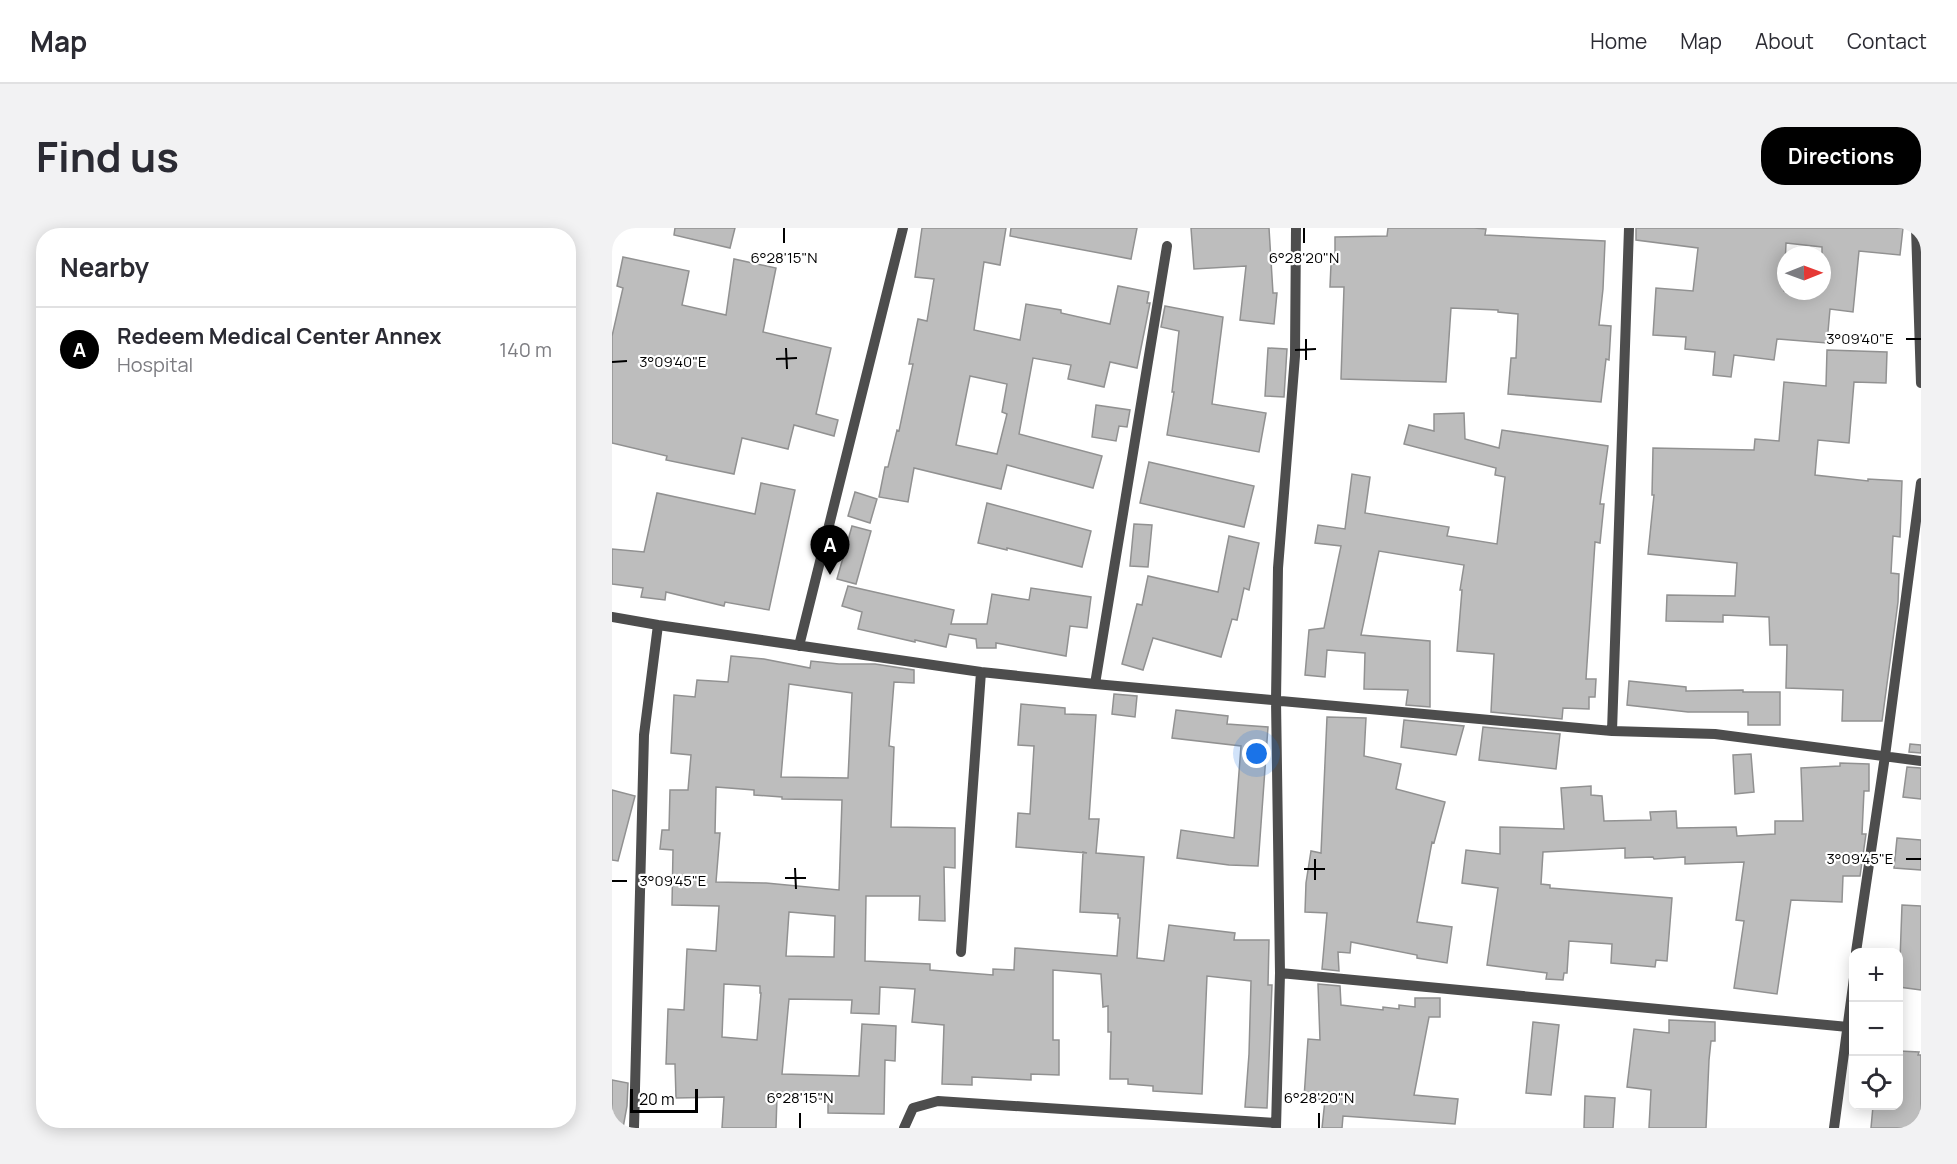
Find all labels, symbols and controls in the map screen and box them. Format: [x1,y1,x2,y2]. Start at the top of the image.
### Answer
text: Map [30,22,87,60]
text: Home [1590,27,1647,55]
text: Map [1680,27,1722,55]
text: About [1755,27,1814,55]
text: Contact [1847,27,1927,55]
text: Find us [36,127,179,185]
button: Directions [1761,127,1921,185]
north arrow [1777,246,1831,300]
text: 6°28'15"N [750,247,818,268]
text: 6°28'20"N [1269,247,1339,268]
text: Nearby [60,249,149,285]
text: Redeem Medical Center Annex [117,321,442,351]
text: 3°09'40"E [1826,328,1894,349]
text: A [73,336,86,363]
text: 140 m [499,336,552,363]
text: Hospital [117,351,193,378]
text: 3°09'40"E [639,351,707,372]
pin: A [810,526,850,575]
your location [1242,739,1271,768]
text: 3°09'45"E [1827,848,1893,869]
text: 3°09'45"E [640,870,706,891]
map controls [1849,948,1903,1110]
button: + [1849,948,1903,1002]
button: − [1849,1002,1903,1056]
button: locate [1849,1056,1903,1110]
scale bar [630,1086,698,1114]
text: 6°28'15"N [766,1087,834,1108]
text: 6°28'20"N [1284,1087,1354,1108]
text: 20 m [639,1088,675,1110]

